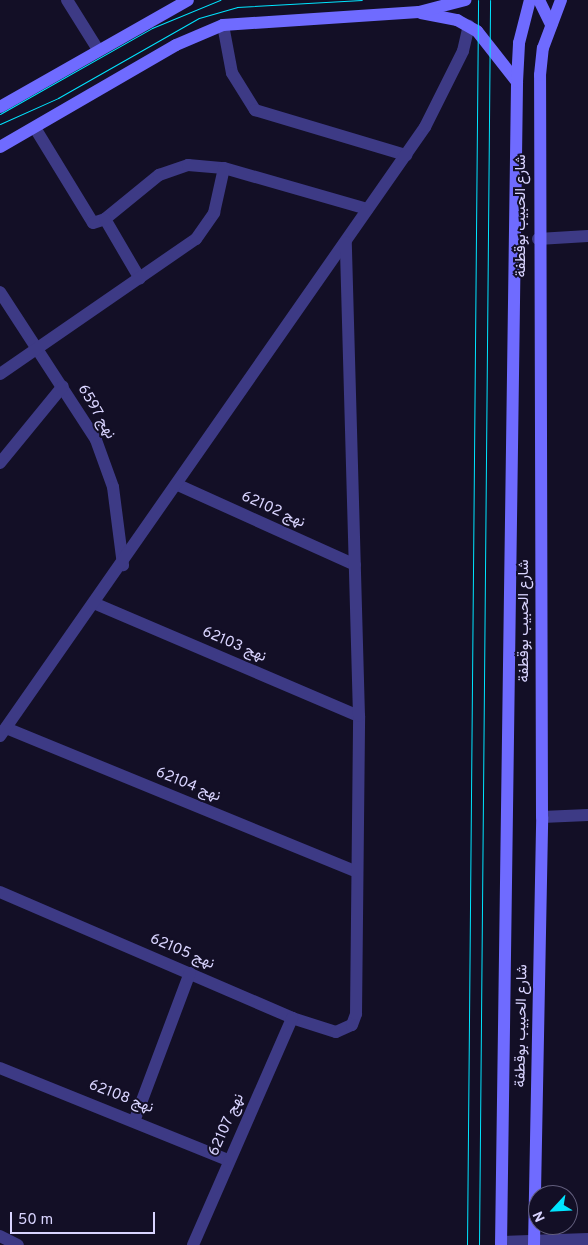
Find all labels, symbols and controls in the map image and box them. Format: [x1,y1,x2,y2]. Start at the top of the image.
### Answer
street label: شارع الحبيب بوقطفة [513,154,531,278]
street label: نهج 6597 [73,381,119,443]
street label: نهج 62102 [238,488,308,532]
street label: شارع الحبيب بوقطفة [516,559,534,683]
street label: نهج 62103 [199,623,269,667]
street label: نهج 62104 [153,764,223,806]
street label: نهج 62105 [147,930,217,974]
street label: شارع الحبيب بوقطفة [512,964,532,1088]
street label: نهج 62108 [86,1076,156,1118]
street label: نهج 62107 [205,1091,249,1159]
north arrow [528,1185,578,1235]
scale bar [12,1202,158,1234]
text: N [530,1208,550,1224]
text: 50 m [18,1211,53,1230]

